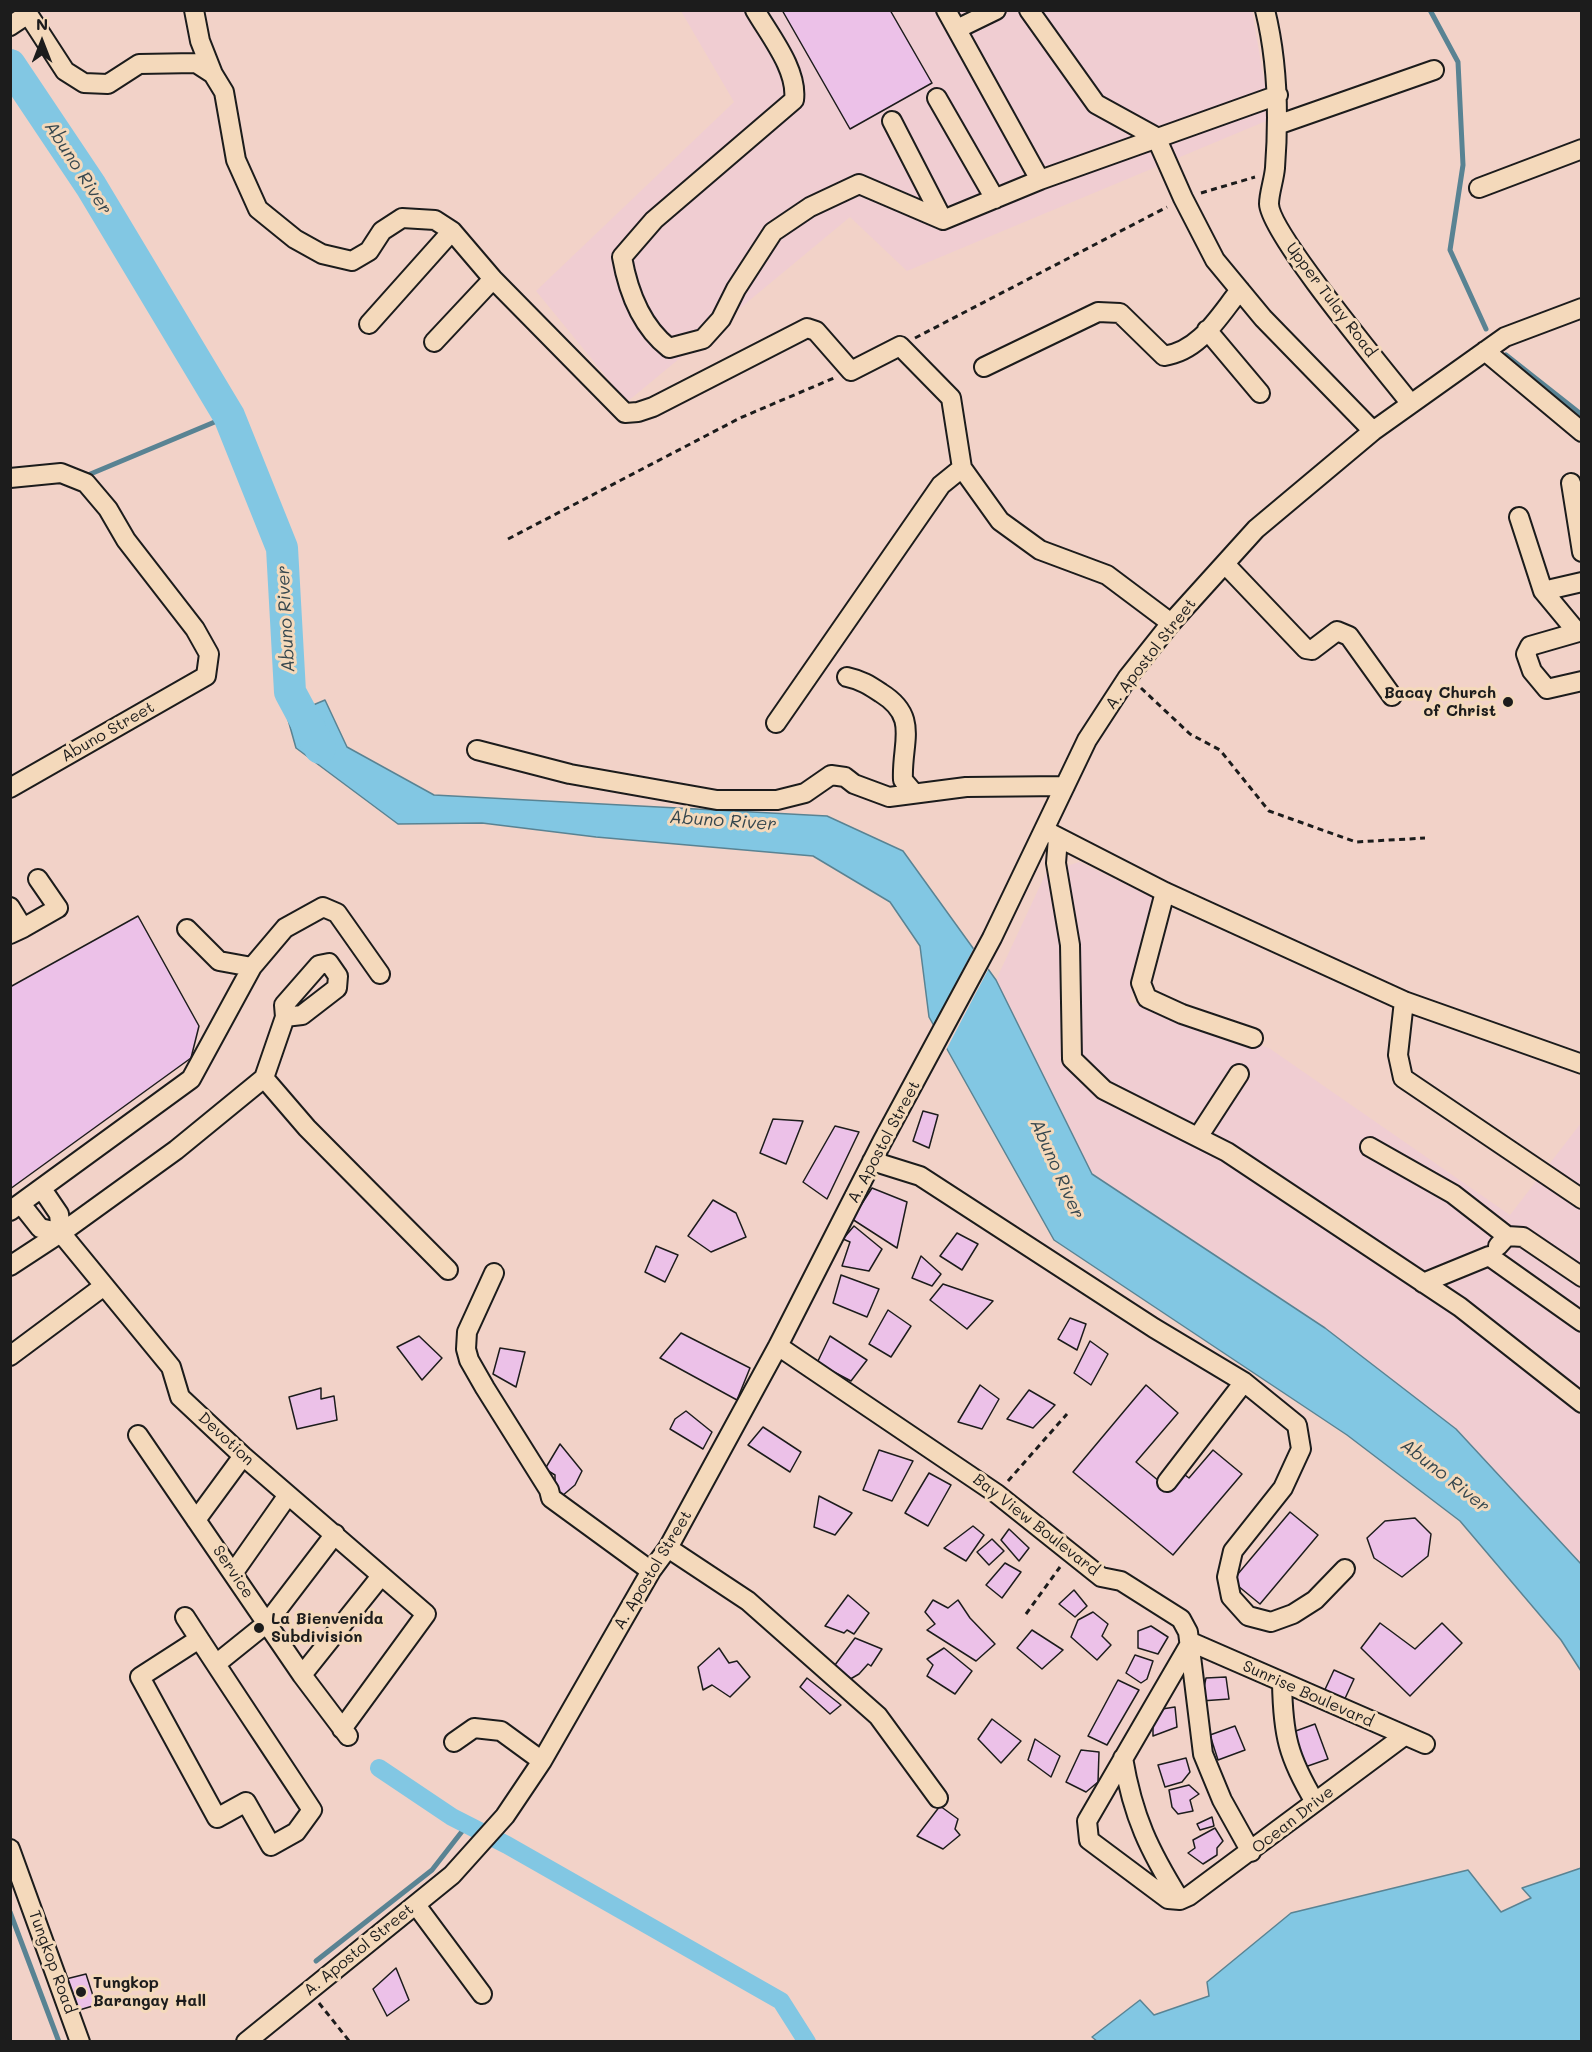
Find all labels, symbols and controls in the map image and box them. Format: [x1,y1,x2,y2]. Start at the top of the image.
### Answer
north arrow [12,12,72,72]
text: N [36,13,48,34]
water label: Abuno River [40,117,116,219]
street label: Upper Tulay Road [1282,239,1380,361]
water label: Abuno River [272,565,300,673]
street label: A. Apostol Street [1102,595,1200,713]
place label: Bacay Church of Christ [1384,683,1496,721]
marker: Bacay Church of Christ [1501,695,1515,709]
street label: Abuno Street [58,698,158,766]
water label: Abuno River [669,806,777,836]
street label: A. Apostol Street [844,1078,924,1206]
water label: Abuno River [1025,1116,1089,1222]
street label: Devotion [194,1408,258,1470]
water label: Abuno River [1396,1435,1494,1517]
street label: Bay View Boulevard [969,1470,1103,1580]
street label: A. Apostol Street [610,1507,696,1633]
street label: Service [208,1542,258,1602]
place label: La Bienvenida Subdivision [271,1609,384,1647]
marker: La Bienvenida Subdivision [252,1621,266,1635]
street label: Sunrise Boulevard [1240,1657,1376,1731]
street label: Ocean Drive [1248,1782,1338,1858]
street label: A. Apostol Street [300,1900,418,2000]
street label: Tungkop Road [24,1908,80,2016]
place label: Tungkop Barangay Hall [93,1973,206,2011]
marker: Tungkop Barangay Hall [74,1985,88,1999]

